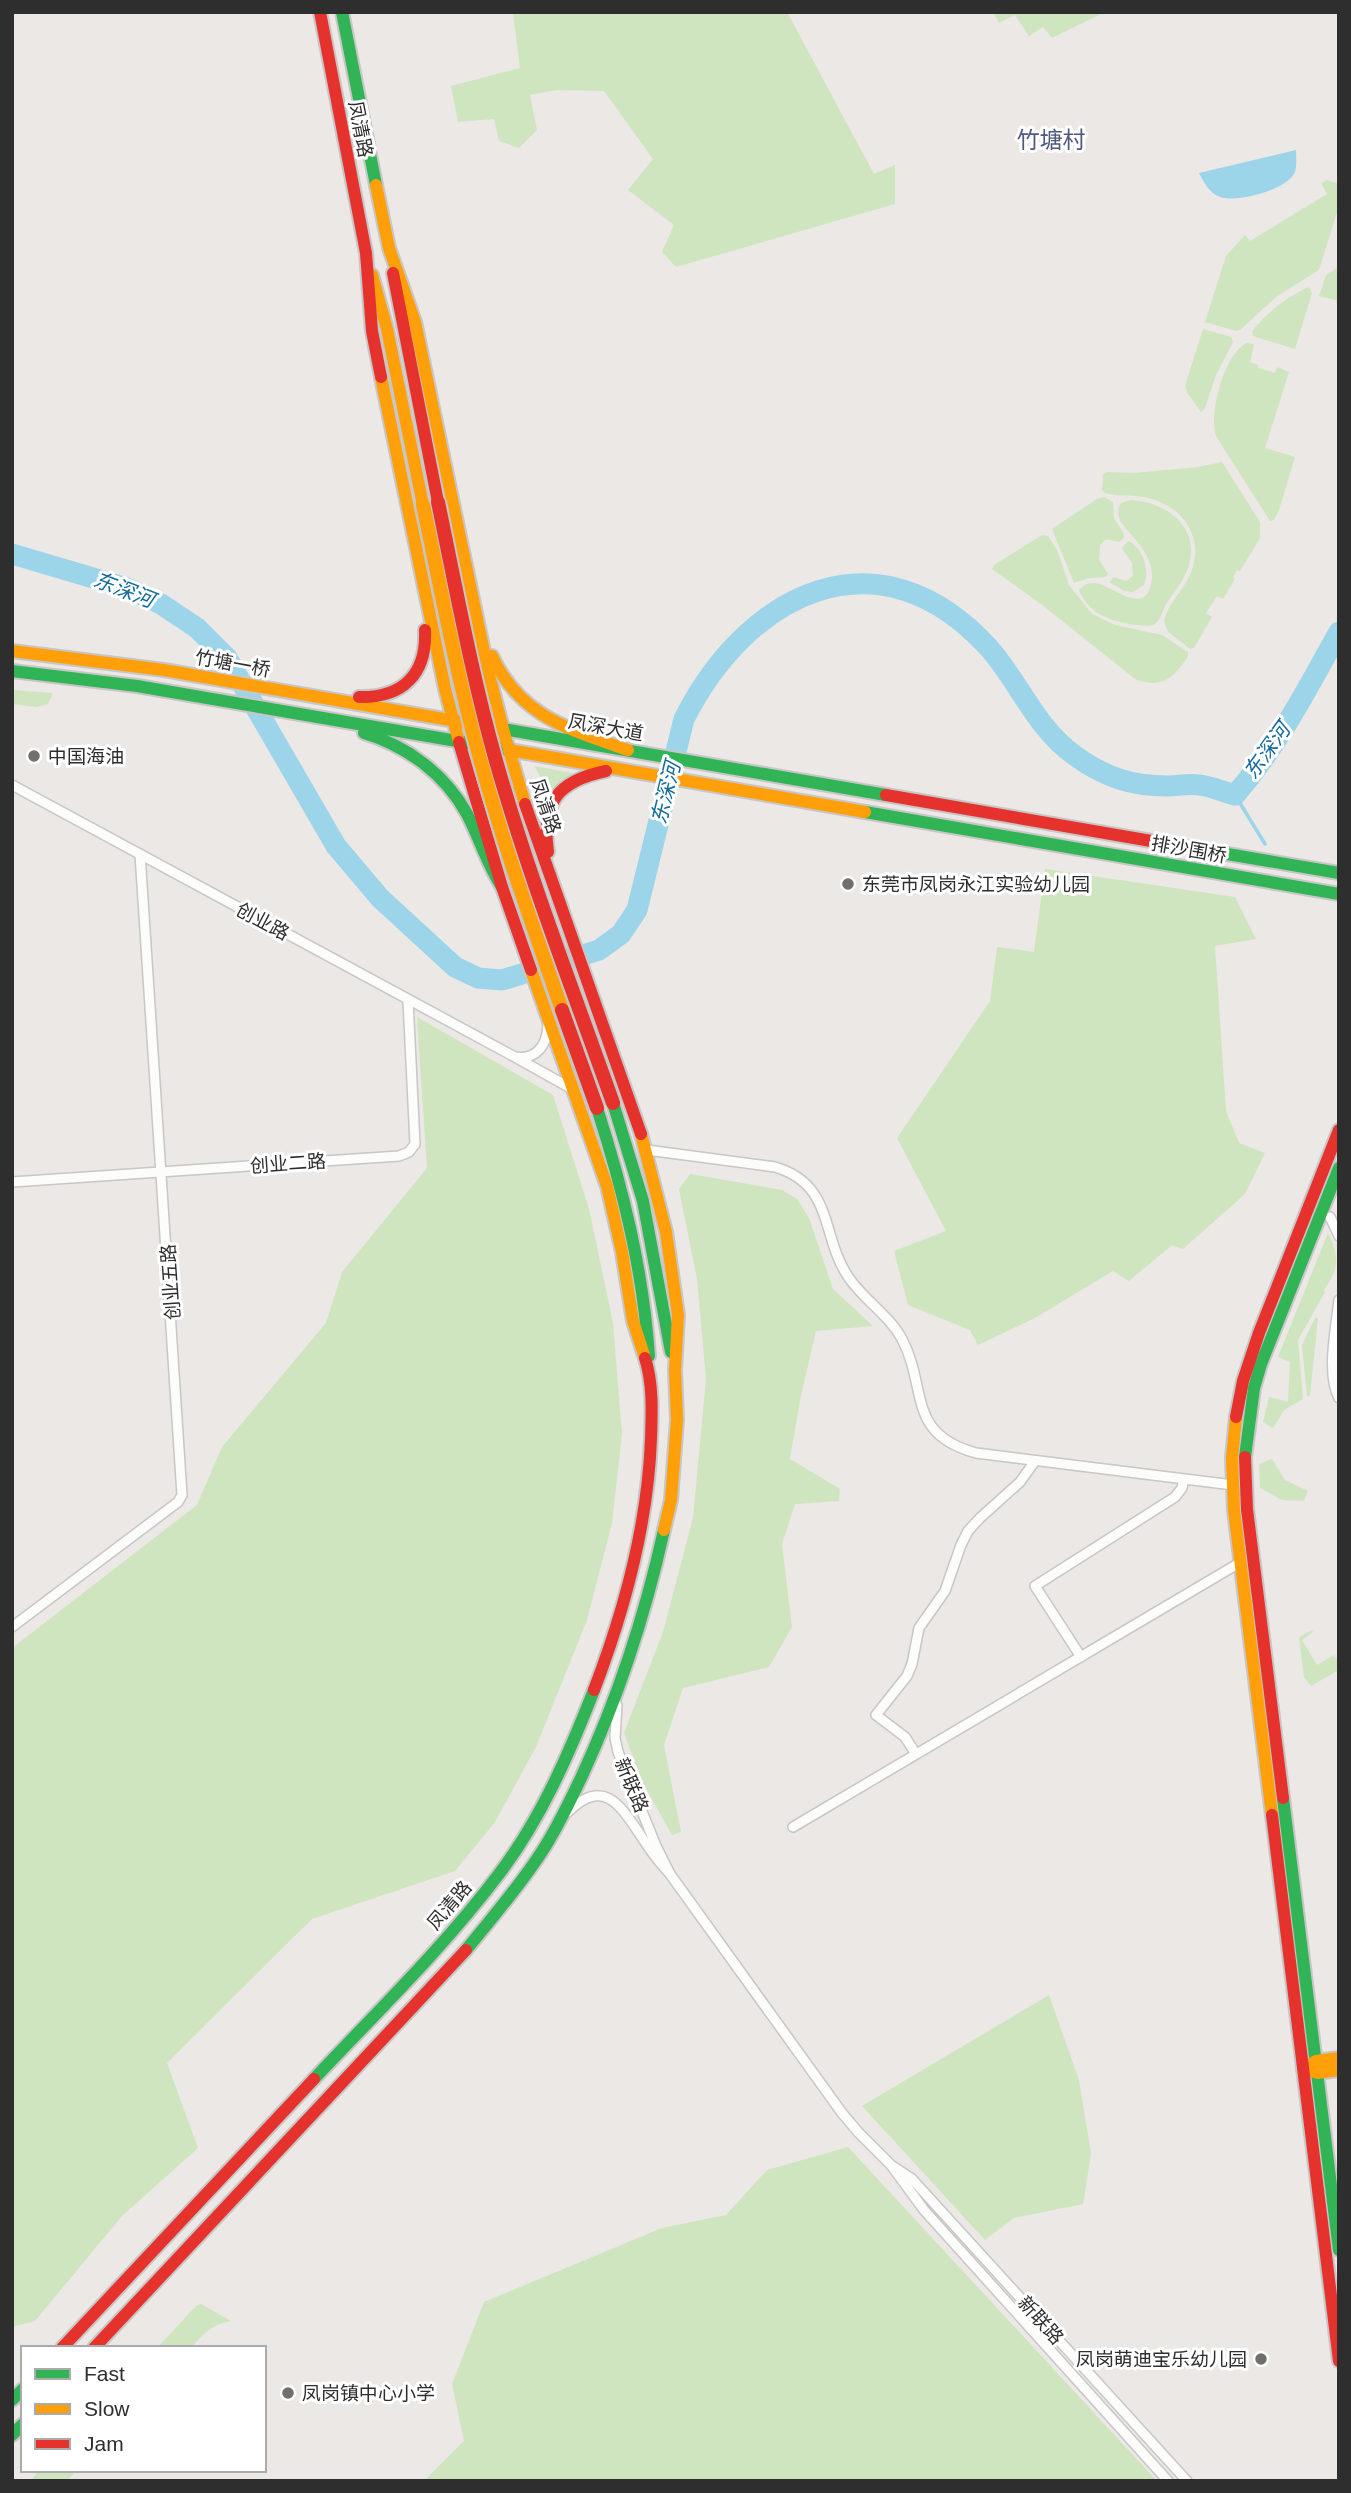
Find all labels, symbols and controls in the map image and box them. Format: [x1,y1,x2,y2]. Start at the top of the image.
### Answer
street label: 凤清路 [345,99,376,159]
district label: 竹塘村 [1017,127,1086,153]
water label: 东深河 [91,568,161,613]
street label: 竹塘一桥 [194,647,272,680]
street label: 凤深大道 [567,711,645,744]
water label: 东深河 [1239,715,1297,783]
place label: 中国海油 [48,746,124,767]
marker: 中国海油 [26,748,42,764]
water label: 东深河 [647,756,685,826]
street label: 凤清路 [526,776,565,837]
street label: 排沙围桥 [1150,833,1228,866]
place label: 东莞市凤岗永江实验幼儿园 [862,874,1090,895]
marker: 东莞市凤岗永江实验幼儿园 [840,876,856,892]
street label: 创业路 [233,899,293,944]
street label: 创业二路 [249,1150,327,1177]
street label: 创业五路 [157,1243,184,1321]
street label: 新联路 [611,1755,652,1816]
street label: 凤清路 [423,1877,476,1934]
street label: 新联路 [1014,2292,1068,2349]
legend [21,2346,266,2472]
place label: 凤岗萌迪宝乐幼儿园 [1076,2349,1247,2370]
marker: 凤岗萌迪宝乐幼儿园 [1253,2351,1269,2367]
text: Fast [84,2362,125,2385]
place label: 凤岗镇中心小学 [302,2383,435,2404]
marker: 凤岗镇中心小学 [280,2385,296,2401]
text: Slow [84,2397,130,2420]
text: Jam [84,2432,124,2455]

